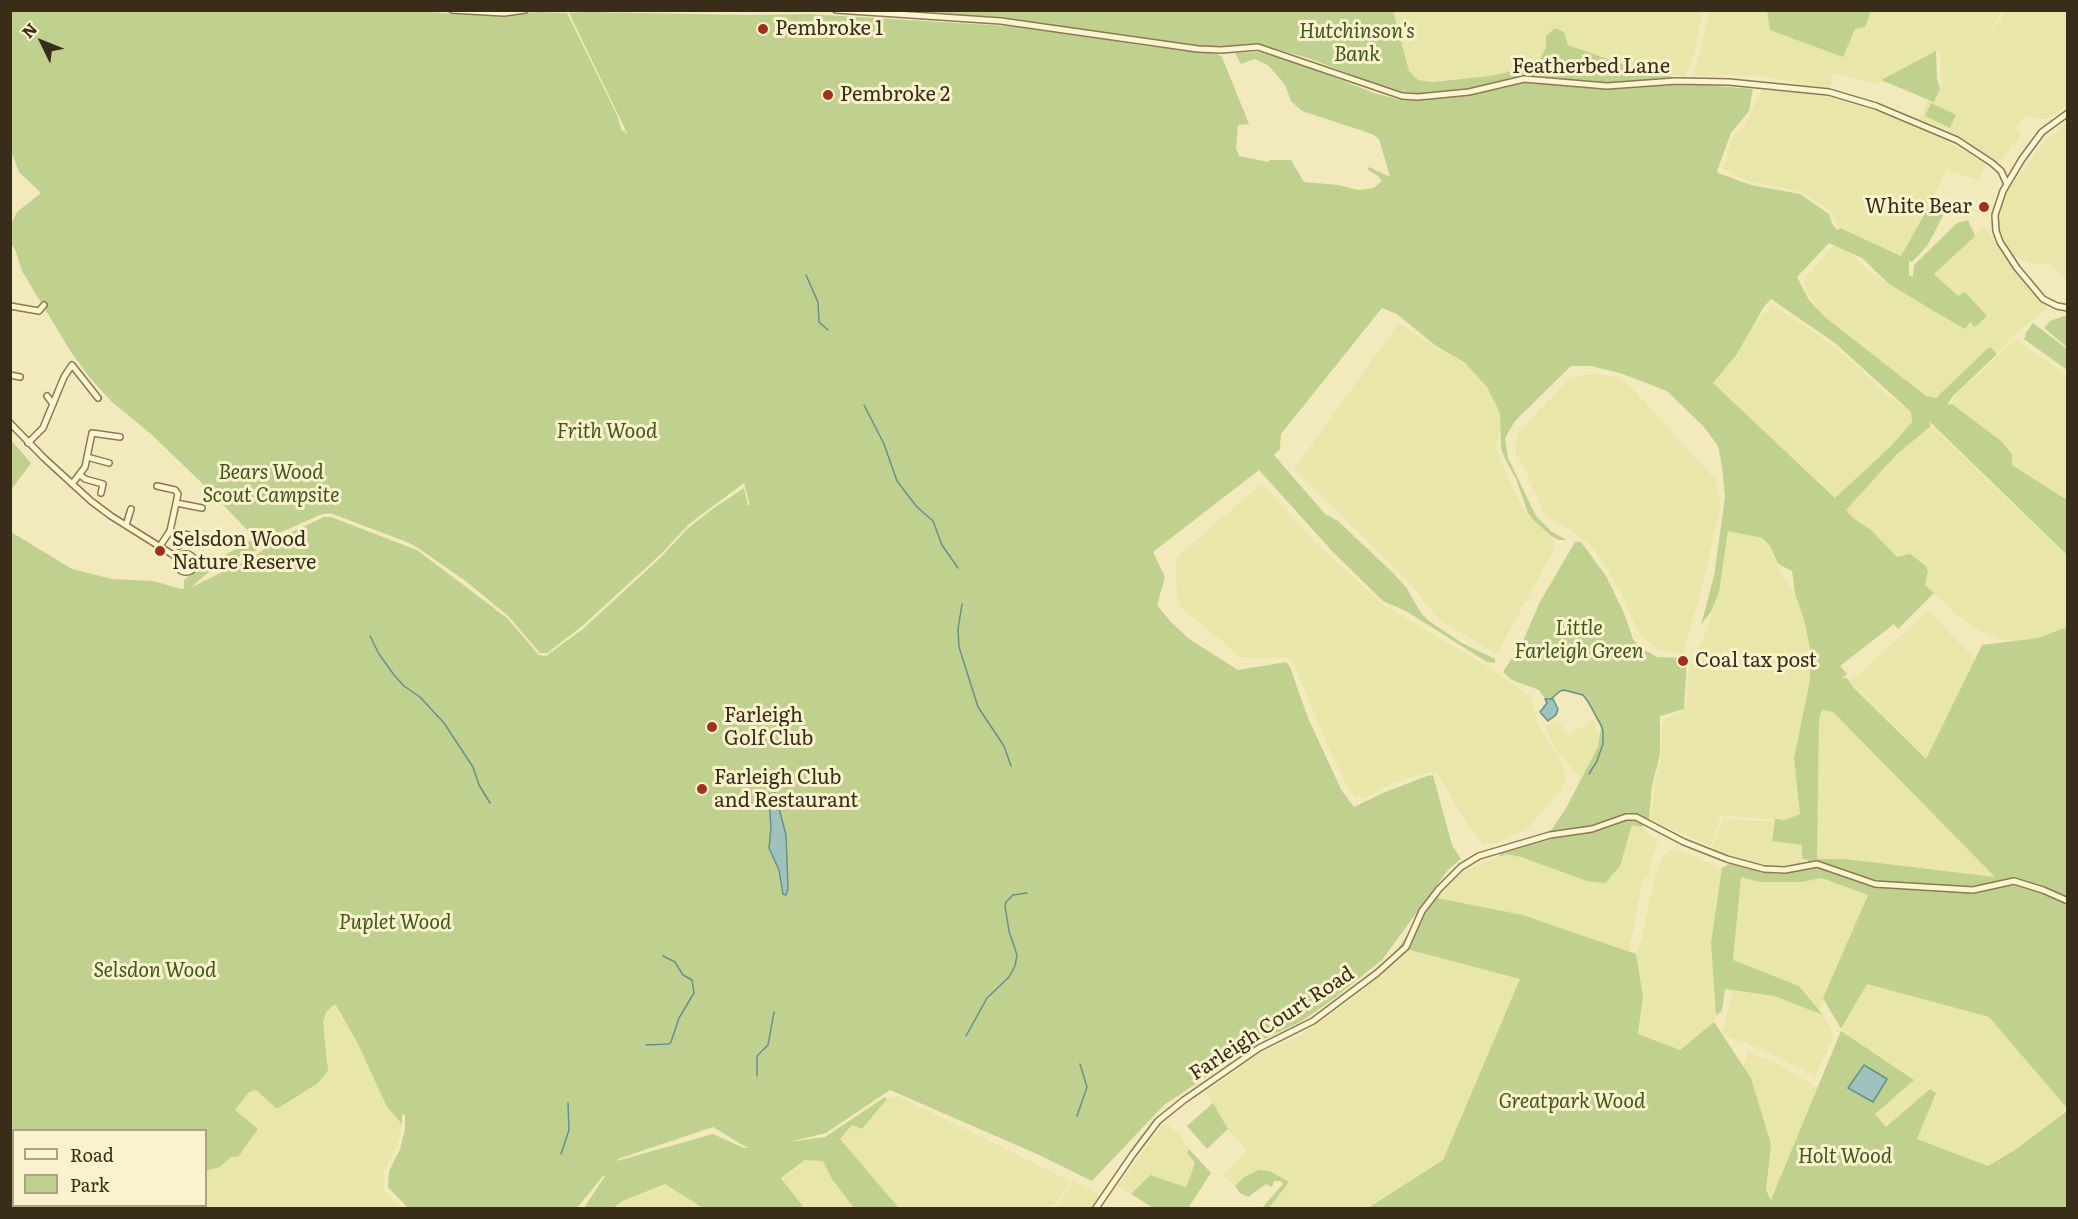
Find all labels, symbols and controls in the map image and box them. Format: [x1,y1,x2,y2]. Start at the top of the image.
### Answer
north arrow [12,12,72,72]
text: N [15,17,42,43]
place label: Pembroke 1 [775,17,883,41]
park label: Hutchinson's Bank [1299,20,1415,67]
marker: Pembroke 1 [756,22,770,36]
street label: Featherbed Lane [1512,55,1670,79]
place label: Pembroke 2 [840,83,950,107]
marker: Pembroke 2 [821,88,835,102]
place label: White Bear [1865,195,1972,219]
marker: White Bear [1977,200,1991,214]
park label: Frith Wood [557,420,657,444]
park label: Bears Wood Scout Campsite [202,461,340,508]
place label: Selsdon Wood Nature Reserve [172,528,316,575]
marker: Selsdon Wood Nature Reserve [153,544,167,558]
park label: Little Farleigh Green [1514,617,1644,664]
place label: Coal tax post [1695,649,1817,673]
marker: Coal tax post [1676,654,1690,668]
place label: Farleigh Golf Club [724,704,813,751]
marker: Farleigh Golf Club [705,720,719,734]
place label: Farleigh Club and Restaurant [714,766,858,813]
marker: Farleigh Club and Restaurant [695,782,709,796]
park label: Puplet Wood [339,911,451,935]
park label: Selsdon Wood [94,959,216,983]
street label: Farleigh Court Road [1185,962,1359,1086]
park label: Greatpark Wood [1499,1090,1645,1114]
legend [12,1129,207,1207]
text: Road [70,1141,114,1168]
park label: Holt Wood [1798,1145,1892,1169]
text: Park [70,1171,109,1198]

